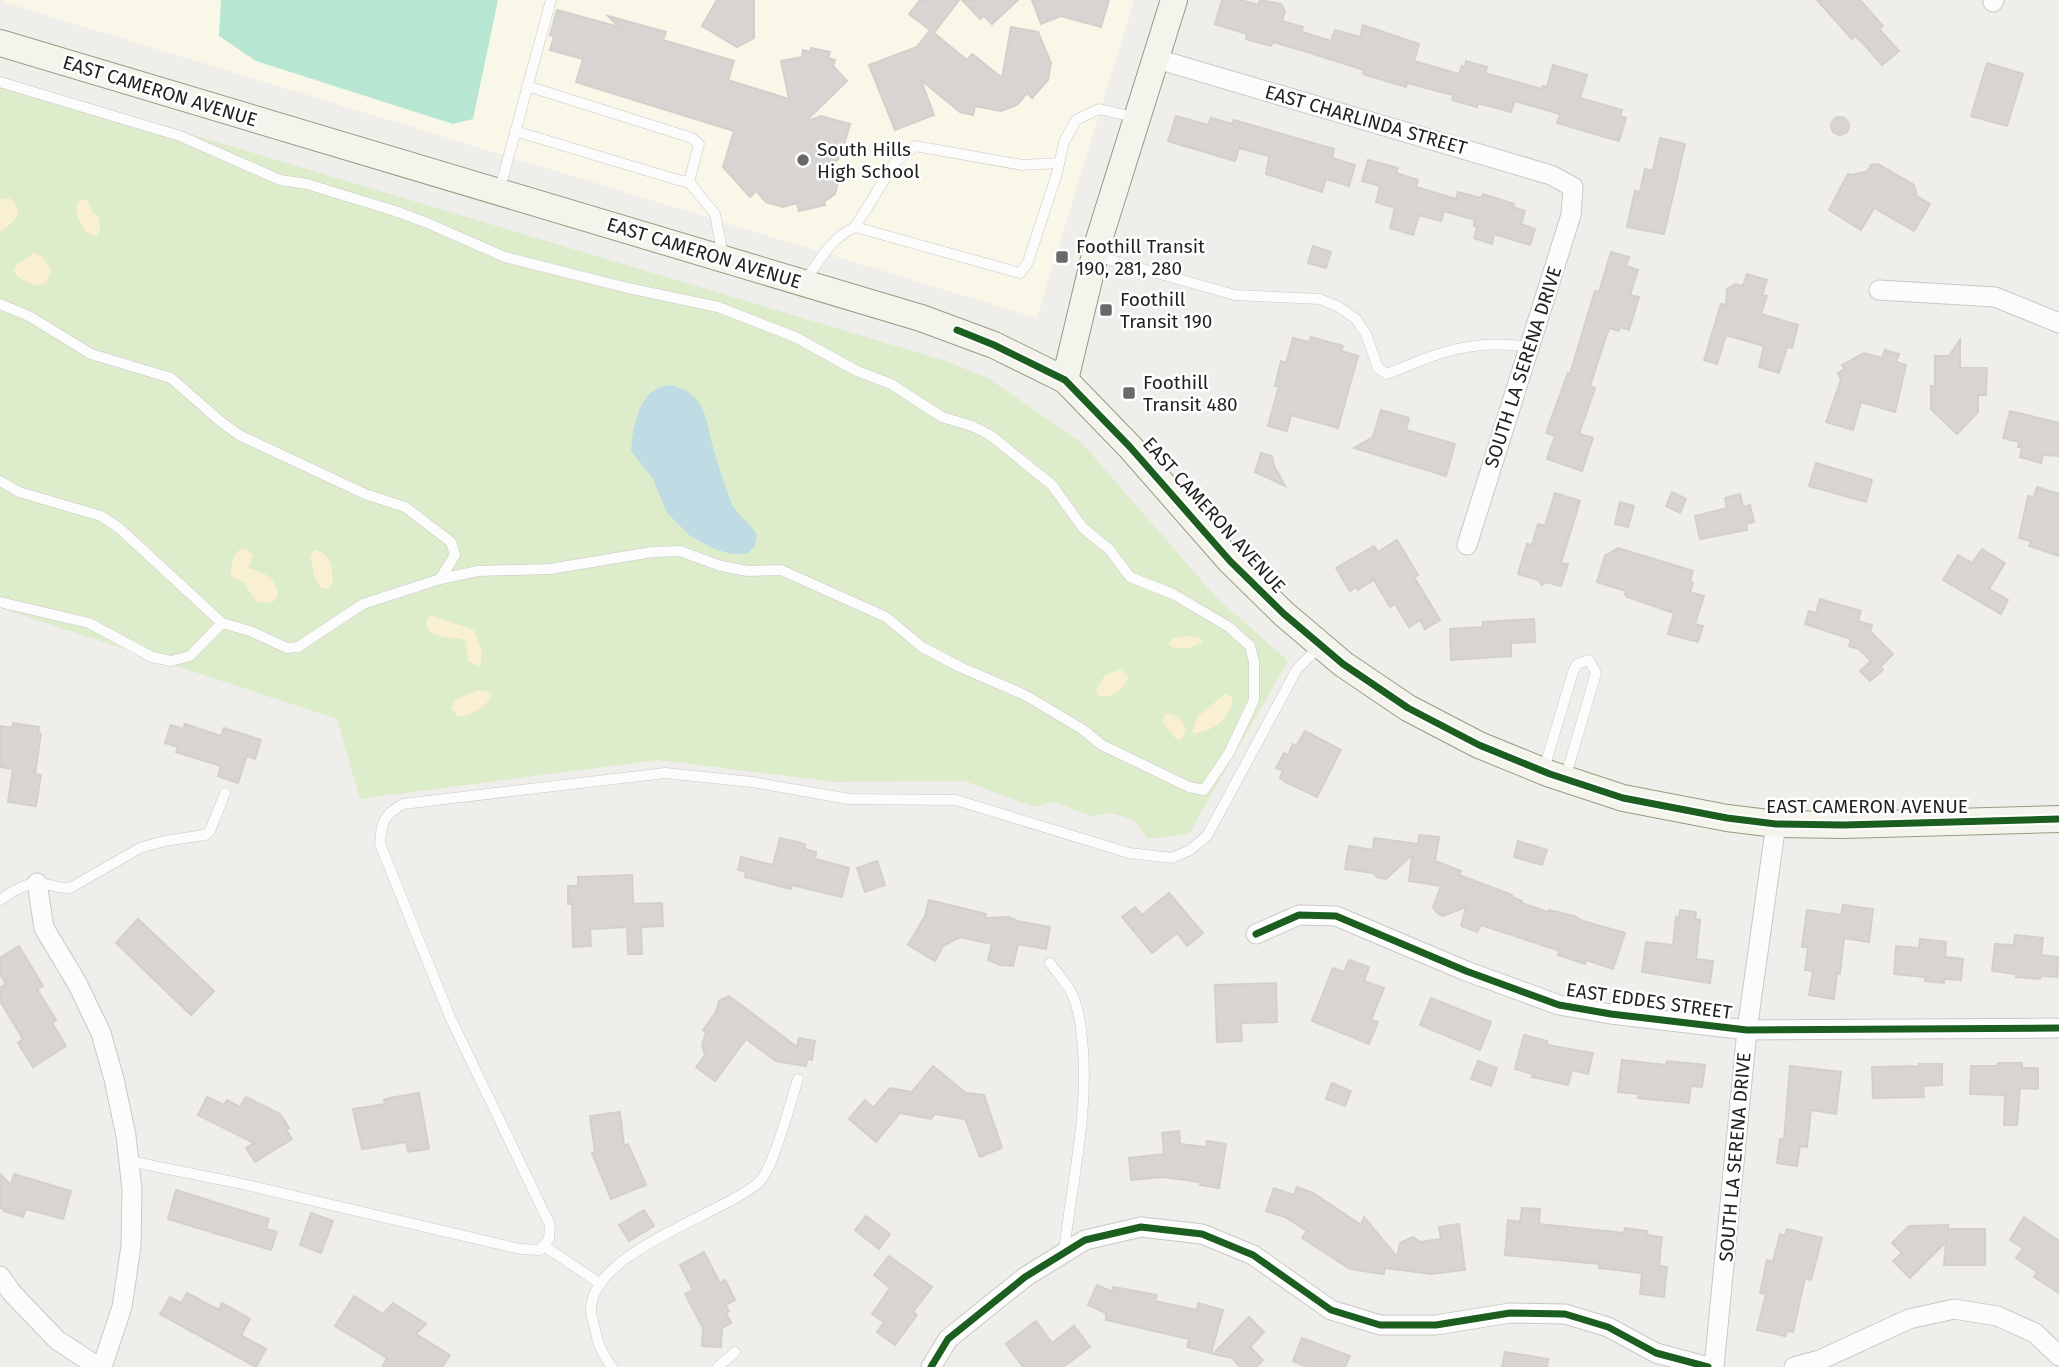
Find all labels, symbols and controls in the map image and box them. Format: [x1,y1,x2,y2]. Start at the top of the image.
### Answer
street label: EAST CAMERON AVENUE [60,50,260,132]
street label: EAST CHARLINDA STREET [1262,80,1470,160]
place label: South Hills High School [817,138,920,183]
marker: South Hills High School [795,152,811,168]
street label: EAST CAMERON AVENUE [604,212,804,294]
place label: Foothill Transit 190, 281, 280 [1076,235,1205,280]
marker: Foothill Transit 190, 281, 280 [1054,249,1070,265]
street label: SOUTH LA SERENA DRIVE [1480,263,1566,471]
place label: Foothill Transit 190 [1120,288,1212,333]
marker: Foothill Transit 190 [1098,302,1114,318]
place label: Foothill Transit 480 [1143,371,1238,416]
marker: Foothill Transit 480 [1121,385,1137,401]
street label: EAST CAMERON AVENUE [1138,432,1290,598]
street label: EAST CAMERON AVENUE [1766,795,1968,818]
street label: EAST EDDES STREET [1565,978,1734,1024]
street label: SOUTH LA SERENA DRIVE [1714,1051,1756,1263]

